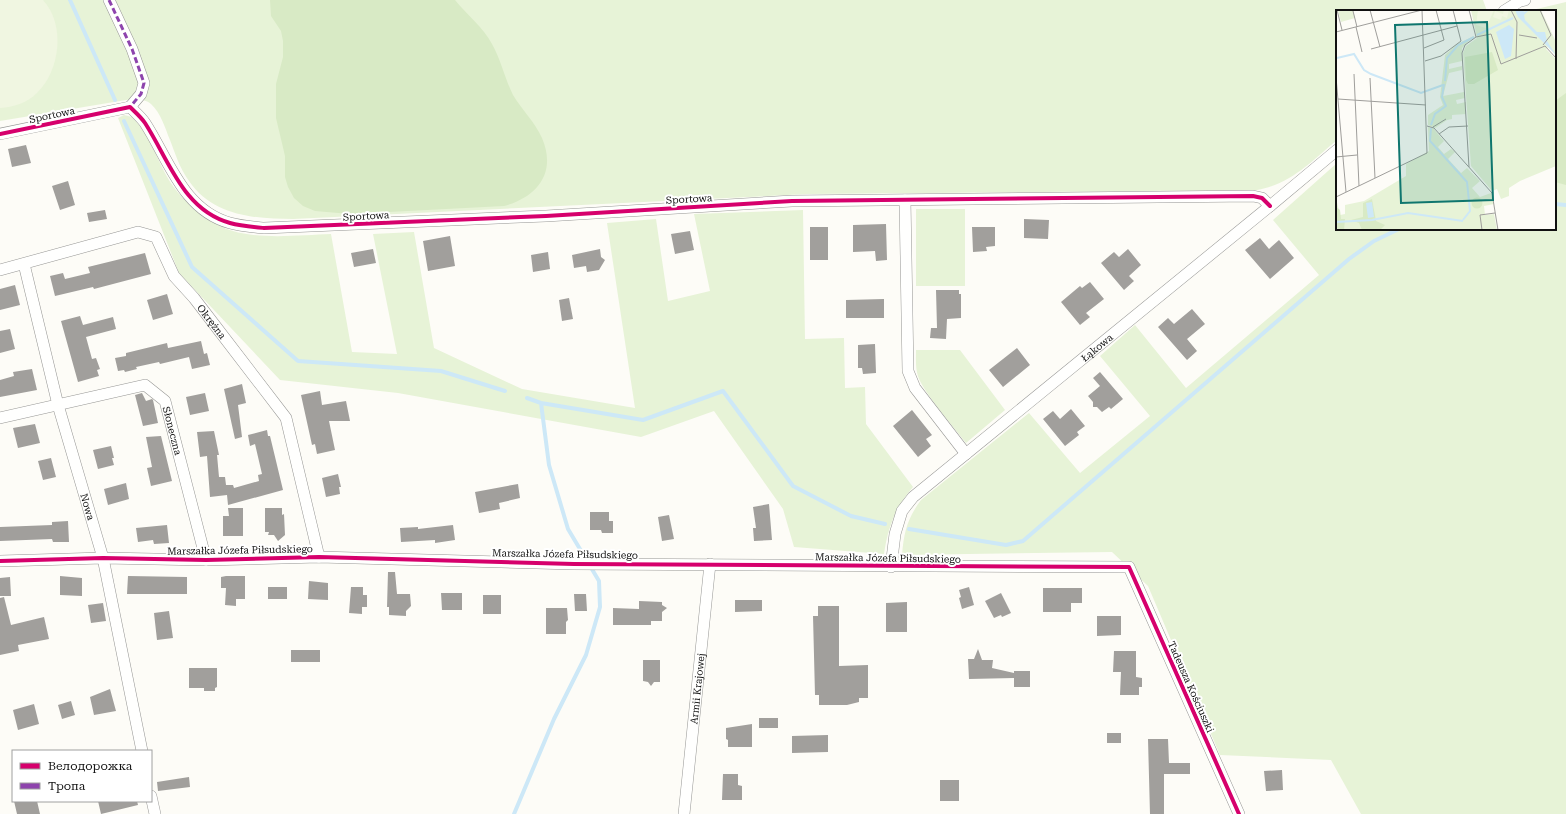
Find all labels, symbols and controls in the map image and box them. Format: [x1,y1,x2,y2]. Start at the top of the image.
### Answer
inset map [1336,10,1556,230]
street label: Sportowa [28,105,76,125]
street label: Sportowa [666,192,713,206]
street label: Sportowa [343,209,390,223]
street label: Okrężna [195,302,229,341]
street label: Łąkowa [1079,331,1115,363]
street label: Słoneczna [161,405,184,457]
street label: Nowa [79,492,97,522]
street label: Marszałka Józefa Piłsudskiego [167,543,313,557]
street label: Marszałka Józefa Piłsudskiego [492,547,638,561]
street label: Marszałka Józefa Piłsudskiego [815,551,961,565]
street label: Tadeusza Kościuszki [1166,640,1216,734]
street label: Armii Krajowej [688,653,706,725]
legend [12,750,152,802]
text: Велодорожка [48,759,133,773]
text: Тропа [48,779,86,793]

